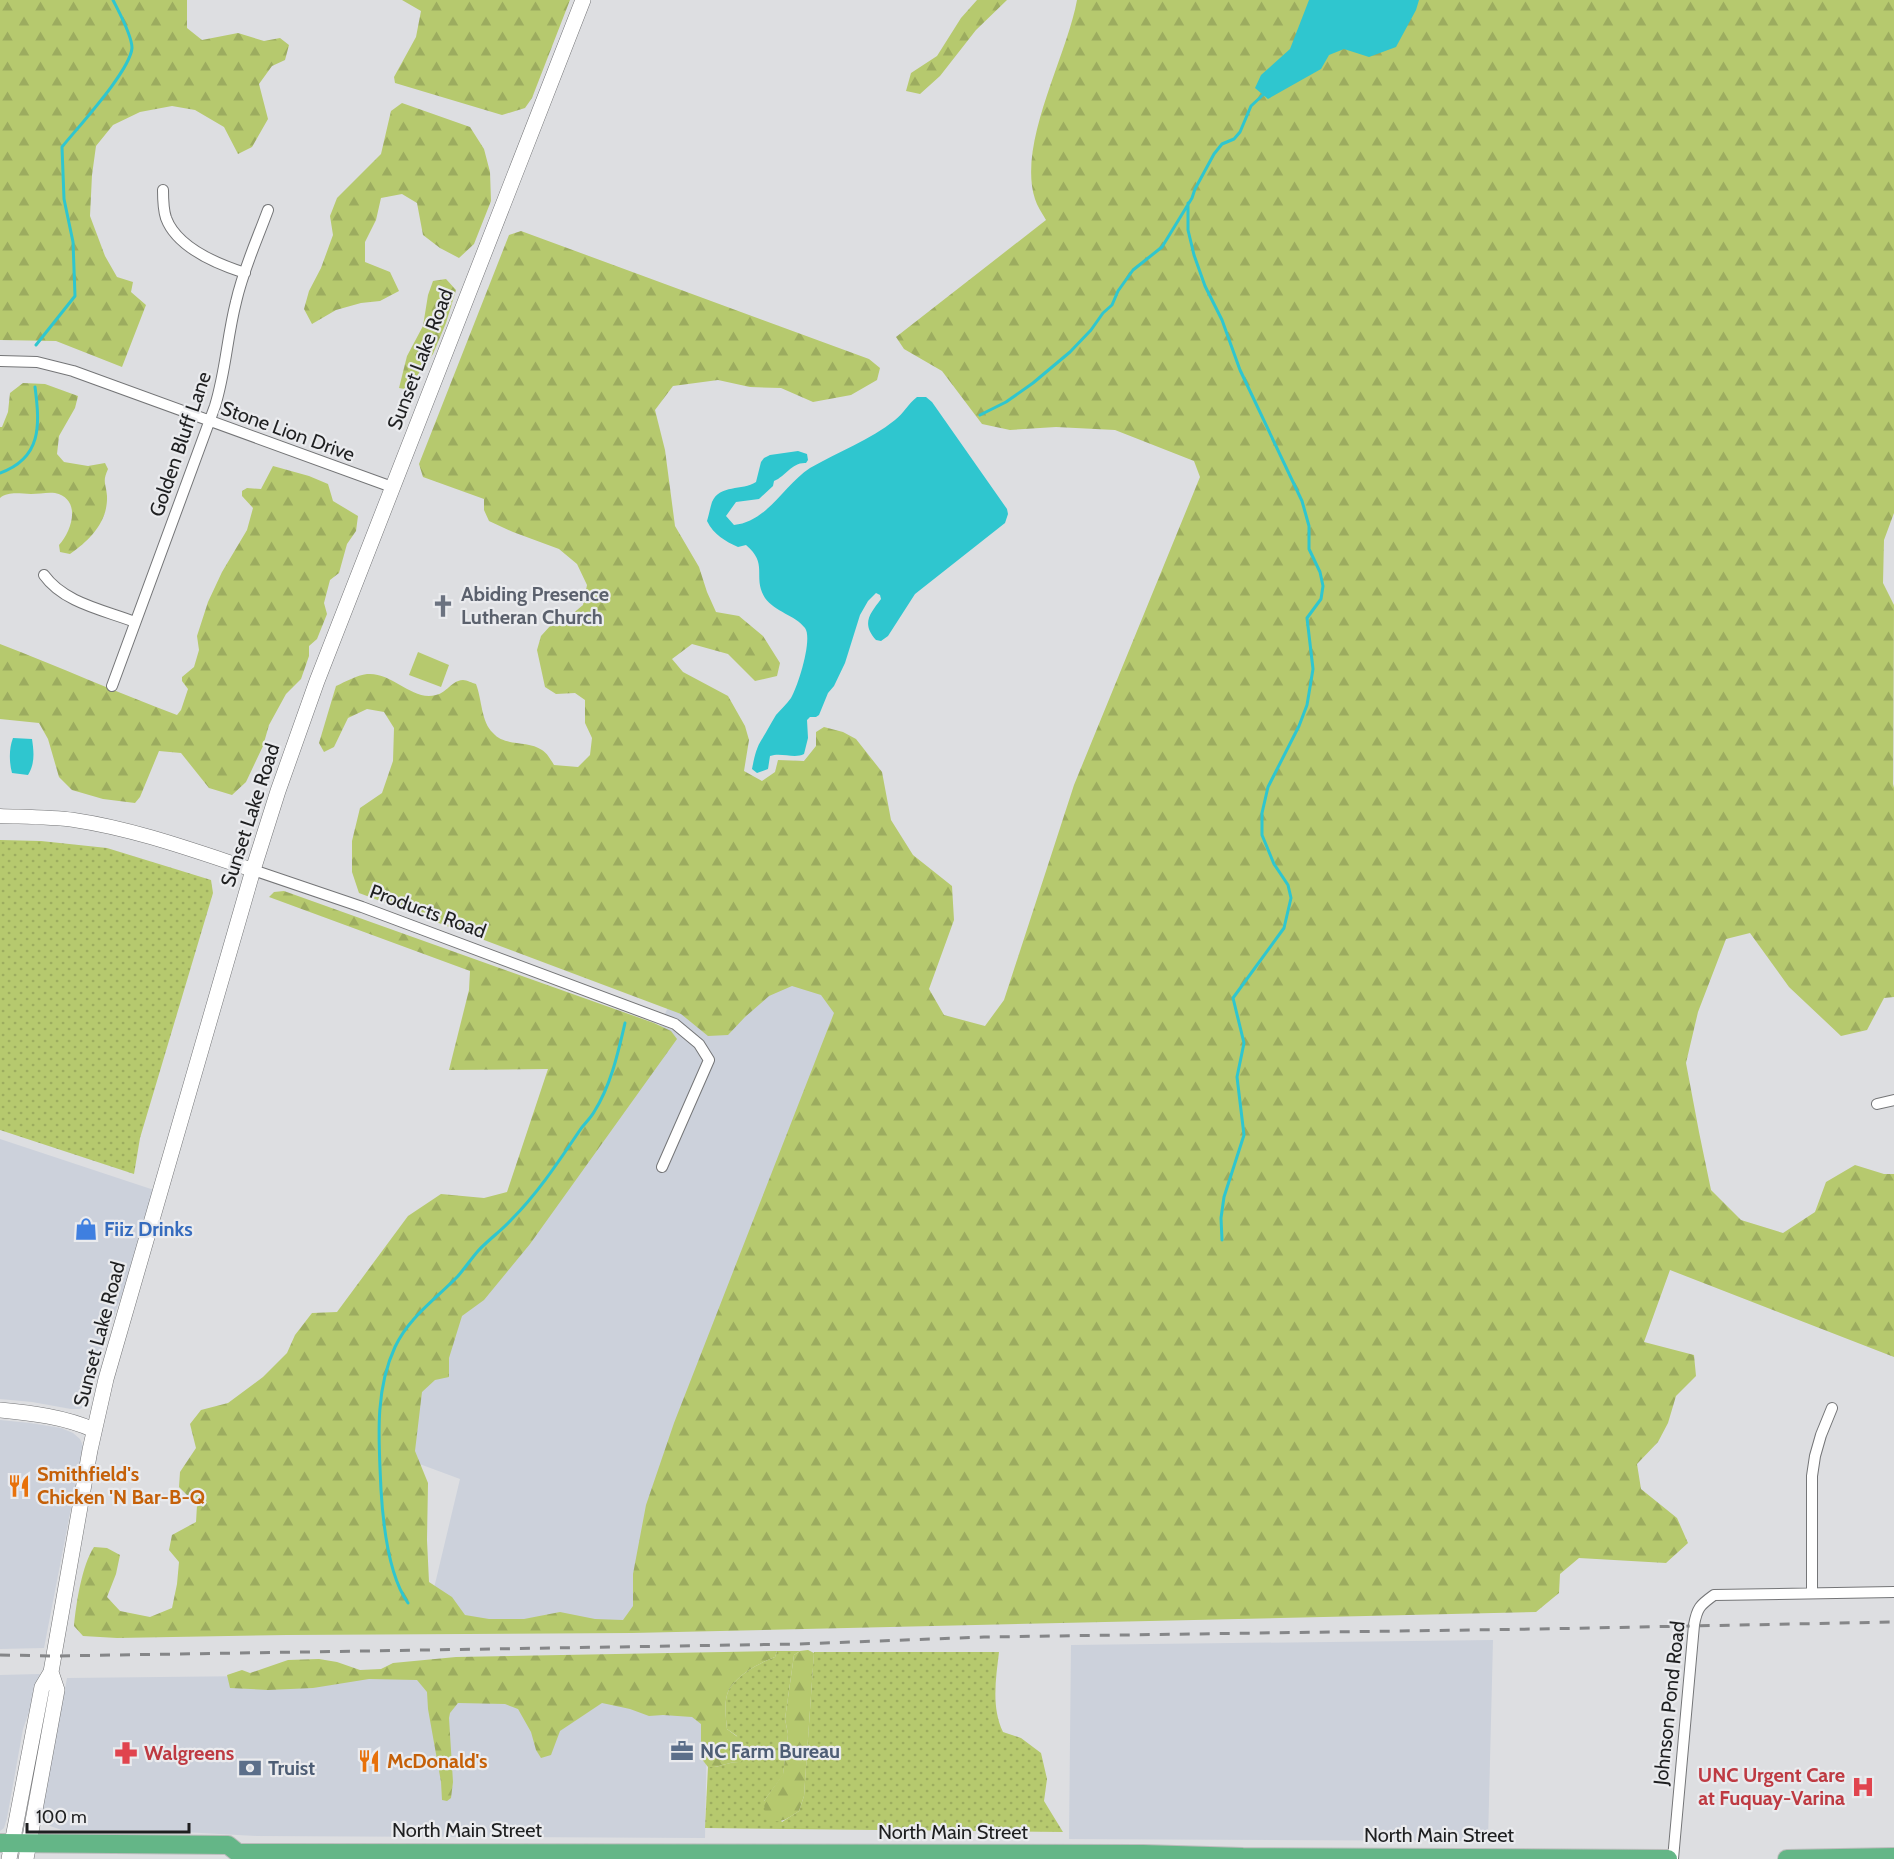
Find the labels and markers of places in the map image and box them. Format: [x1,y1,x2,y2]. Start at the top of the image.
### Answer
place label: Abiding Presence Lutheran Church [461,582,609,629]
church icon: Abiding Presence Lutheran Church [430,593,456,619]
shop icon: Fiiz Drinks [73,1216,99,1242]
place label: Fiiz Drinks [104,1217,193,1241]
place label: Smithfield's Chicken 'N Bar-B-Q [37,1462,205,1509]
restaurant icon: Smithfield's Chicken 'N Bar-B-Q [6,1473,32,1499]
office icon: NC Farm Bureau [669,1738,695,1764]
place label: NC Farm Bureau [700,1739,840,1763]
pharmacy icon: Walgreens [113,1740,139,1766]
place label: Walgreens [144,1741,234,1765]
restaurant icon: McDonald's [356,1748,382,1774]
place label: McDonald's [387,1749,488,1773]
bank icon: Truist [237,1755,263,1781]
place label: Truist [268,1756,315,1780]
place label: UNC Urgent Care at Fuquay-Varina [1698,1763,1845,1810]
hospital icon: UNC Urgent Care at Fuquay-Varina [1850,1774,1876,1800]

